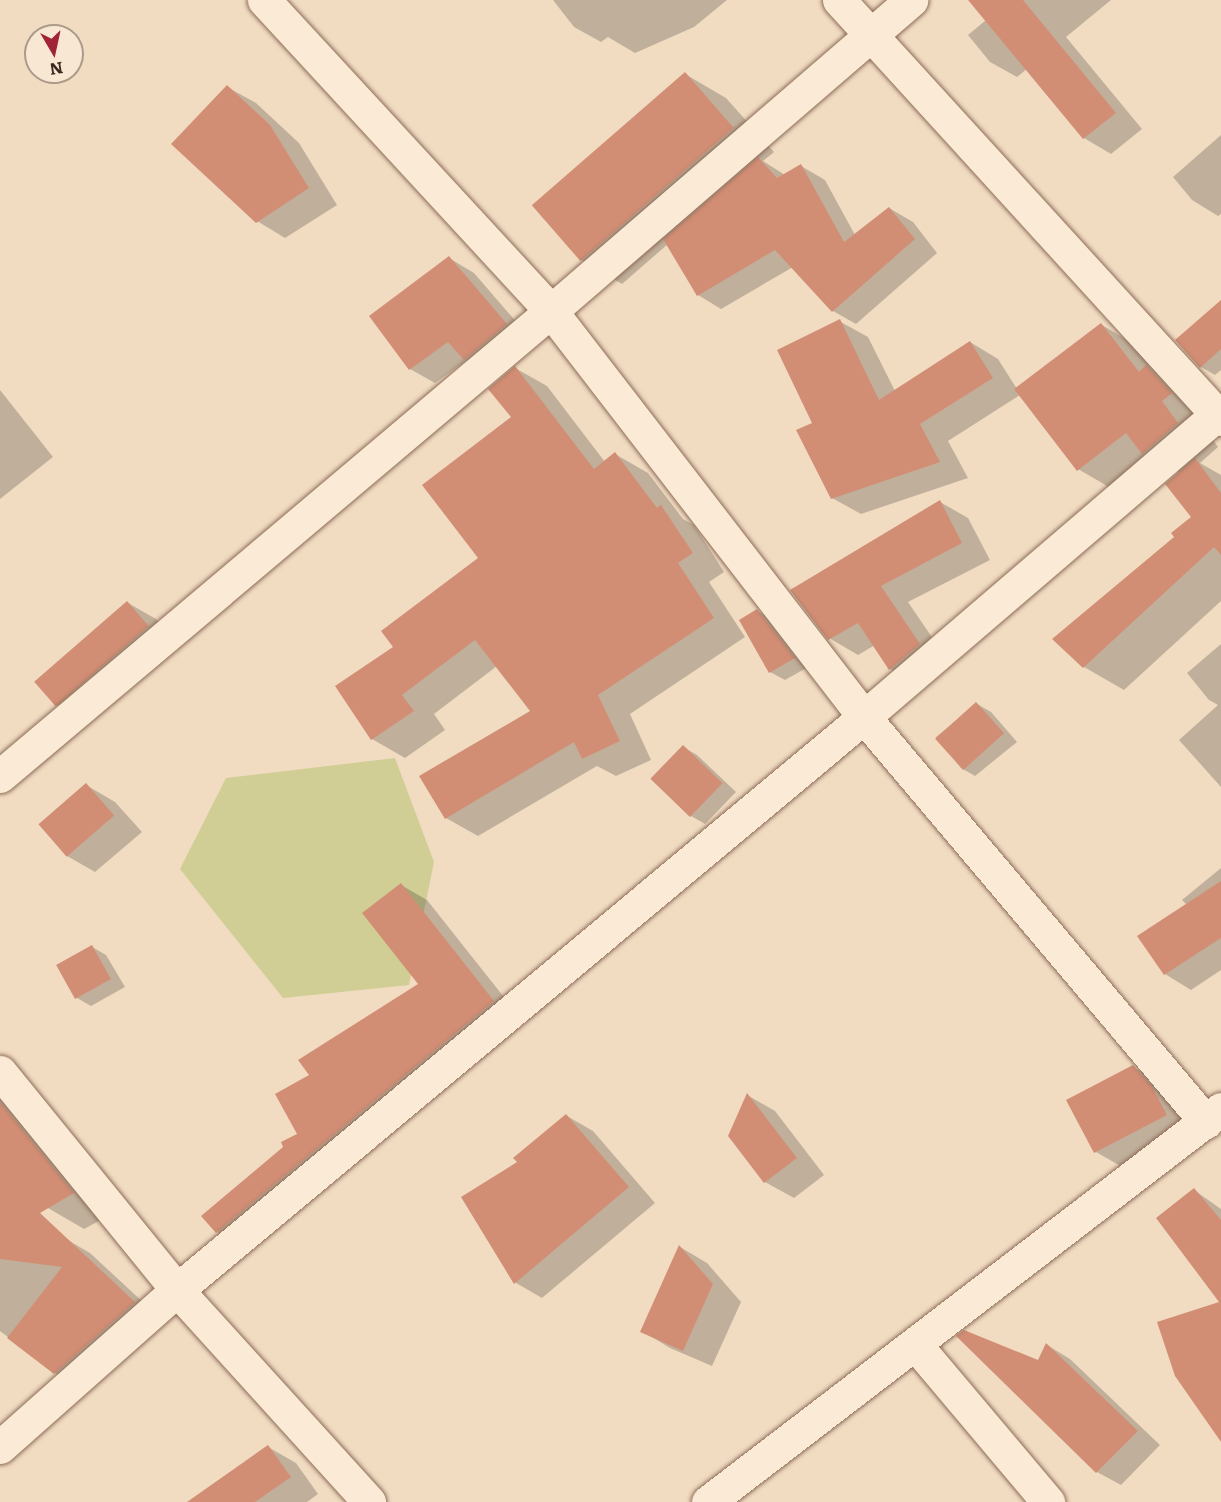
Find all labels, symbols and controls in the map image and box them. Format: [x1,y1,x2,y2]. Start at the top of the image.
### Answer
north arrow [24,24,84,84]
text: N [48,57,65,83]

